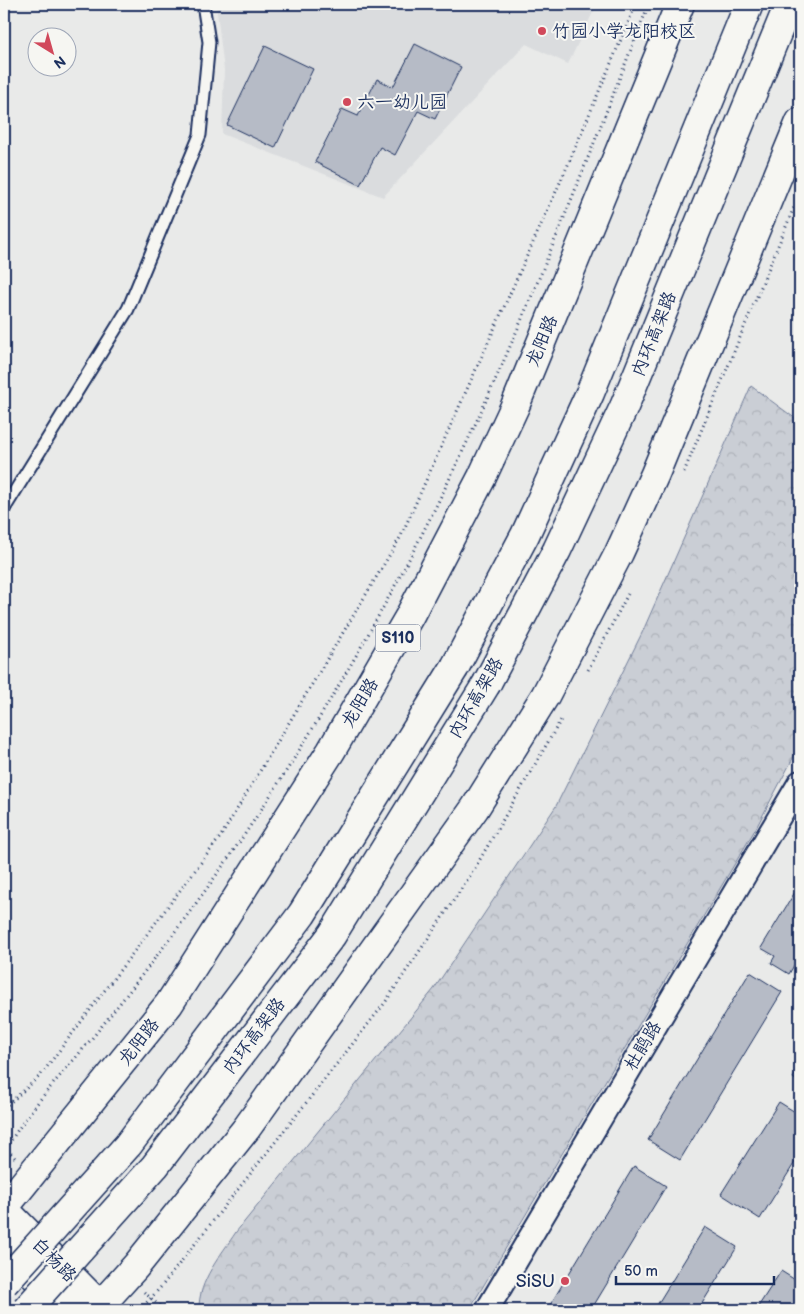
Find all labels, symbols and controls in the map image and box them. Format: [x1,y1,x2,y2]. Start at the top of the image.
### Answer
place label: 竹园小学龙阳校区 [552,21,696,42]
marker: 竹园小学龙阳校区 [536,25,548,37]
north arrow [28,28,78,78]
text: N [50,52,69,72]
place label: 六一幼儿园 [357,92,447,113]
marker: 六一幼儿园 [341,96,353,108]
street label: 内环高架路 [627,288,681,380]
street label: 龙阳路 [522,312,562,370]
road number: S110 [376,624,420,651]
street label: 内环高架路 [444,654,508,742]
street label: 龙阳路 [337,674,383,732]
street label: 内环高架路 [219,994,289,1078]
street label: 龙阳路 [114,1014,164,1070]
street label: 杜鹃路 [620,1017,666,1075]
street label: 白杨路 [27,1233,81,1287]
scale bar [616,1254,774,1286]
text: 50 m [624,1262,658,1281]
place label: SiSU [516,1271,555,1292]
marker: SiSU [559,1275,571,1287]

